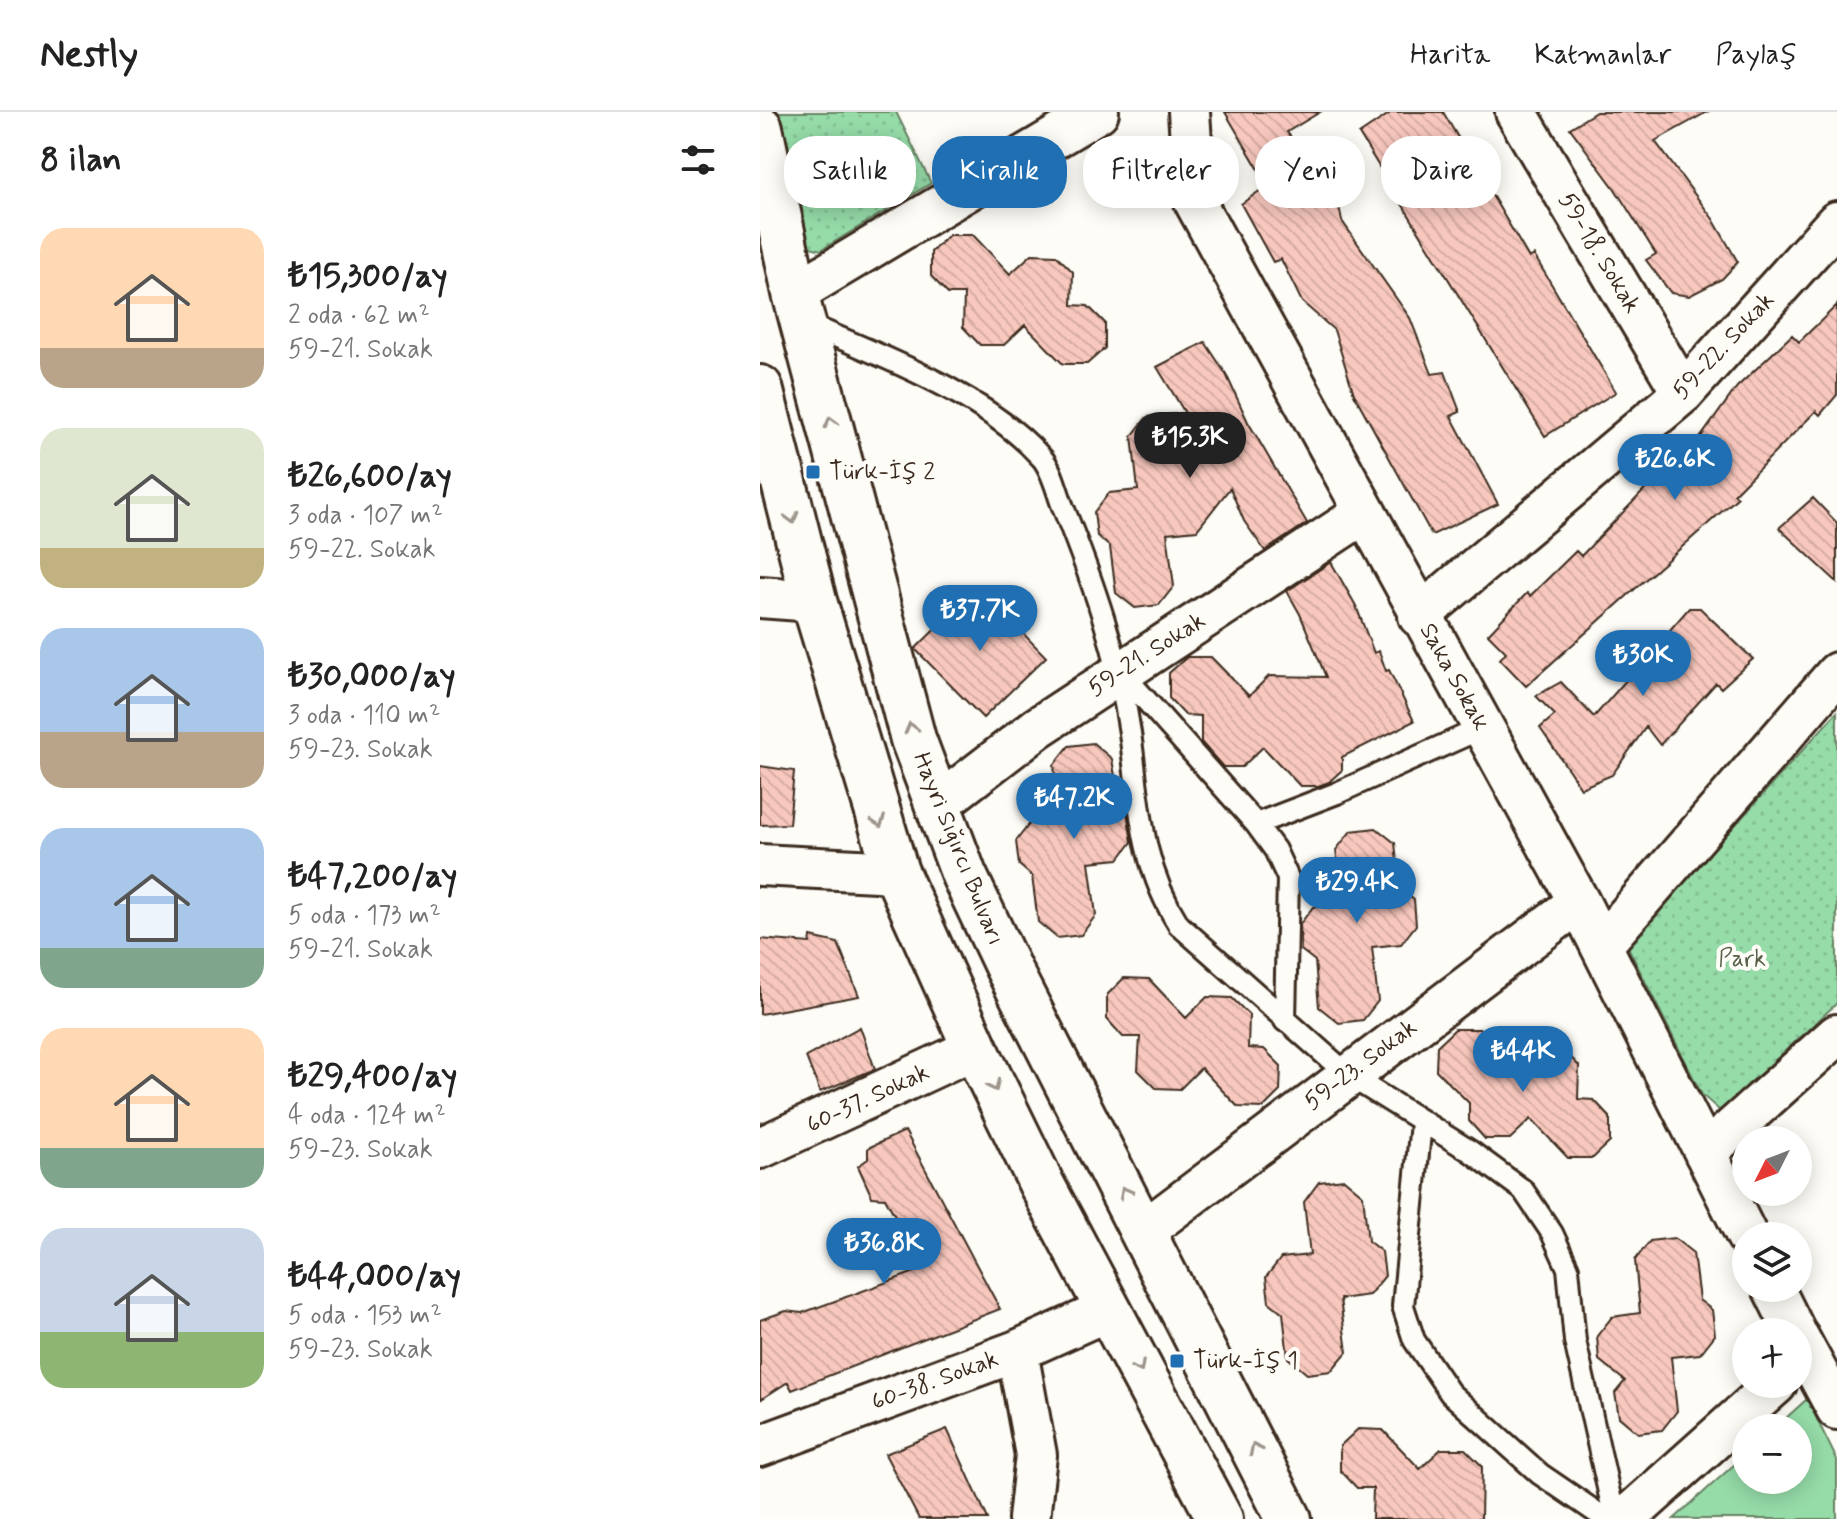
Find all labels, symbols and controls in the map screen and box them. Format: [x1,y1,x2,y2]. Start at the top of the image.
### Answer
text: Nestly [40,31,138,80]
text: Harita [1410,37,1490,74]
text: Katmanlar [1534,37,1671,74]
text: Paylaş [1715,37,1797,74]
chip: Satılık [784,136,916,208]
chip: Kiralık [932,136,1067,208]
chip: Filtreler [1083,136,1239,208]
chip: Yeni [1255,136,1365,208]
chip: Daire [1381,136,1501,208]
text: 8 ilan [40,138,122,183]
icon: filters [676,138,720,182]
street label: 59-18. Sokak [1551,187,1647,319]
text: ₺15,300/ay [288,254,447,299]
icon: home [104,260,200,356]
street label: 59-22. Sokak [1666,286,1782,406]
text: 2 oda · 62 m² [288,299,430,333]
text: 59-21. Sokak [288,333,433,367]
pin: ₺15.3K [1125,412,1255,480]
one-way arrow [823,416,840,430]
text: ₺15.3K [1152,421,1228,455]
pin: ₺26.6K [1610,434,1740,502]
text: ₺26.6K [1635,443,1715,477]
text: ₺26,600/ay [288,454,452,499]
place label: Türk-İş 2 [829,457,935,488]
icon: home [104,460,200,556]
marker: Türk-İş 2 [804,463,822,481]
text: 3 oda · 107 m² [288,499,443,533]
one-way arrow [782,511,799,525]
text: 59-22. Sokak [288,533,435,567]
pin: ₺37.7K [915,585,1045,653]
text: ₺37.7K [940,594,1020,628]
street label: 59-21. Sokak [1082,606,1212,704]
street label: Saka Sokak [1412,618,1496,736]
pin: ₺30K [1596,630,1690,698]
text: ₺30K [1613,639,1673,673]
text: ₺30,000/ay [288,654,456,699]
icon: home [104,660,200,756]
text: 3 oda · 110 m² [288,699,440,733]
one-way arrow [903,722,920,736]
text: 59-23. Sokak [288,733,433,767]
street label: Hayri Sığırcı Bulvarı [905,748,1011,950]
pin: ₺47.2K [1009,773,1139,841]
text: ₺47.2K [1034,782,1114,816]
one-way arrow [870,814,886,828]
text: ₺47,200/ay [288,854,457,899]
pin: ₺29.4K [1292,857,1422,925]
icon: home [104,860,200,956]
text: ₺29.4K [1316,866,1398,900]
text: 5 oda · 173 m² [288,899,441,933]
text: 59-21. Sokak [288,933,433,967]
park label: Park [1718,944,1766,975]
street label: 59-23. Sokak [1298,1012,1424,1118]
pin: ₺44K [1476,1026,1570,1094]
text: ₺44K [1491,1035,1555,1069]
text: ₺29,400/ay [288,1054,457,1099]
street label: 60-37. Sokak [802,1057,934,1141]
icon: home [104,1060,200,1156]
one-way arrow [984,1078,999,1093]
text: 4 oda · 124 m² [288,1099,446,1133]
north arrow [1732,1126,1812,1206]
map controls [1732,1126,1812,1494]
text: 59-23. Sokak [288,1133,433,1167]
one-way arrow [1119,1186,1134,1201]
pin: ₺36.8K [819,1218,949,1286]
button: layers [1732,1222,1812,1302]
text: ₺36.8K [844,1227,924,1261]
text: ₺44,000/ay [288,1254,461,1299]
icon: home [104,1260,200,1356]
text: 5 oda · 153 m² [288,1299,442,1333]
button: + [1732,1318,1812,1398]
text: 59-23. Sokak [288,1333,433,1367]
street label: 60-38. Sokak [867,1344,1003,1418]
place label: Türk-İş 1 [1193,1346,1298,1377]
marker: Türk-İş 1 [1168,1352,1186,1370]
one-way arrow [1129,1359,1144,1373]
button: − [1732,1414,1812,1494]
one-way arrow [1249,1443,1264,1458]

